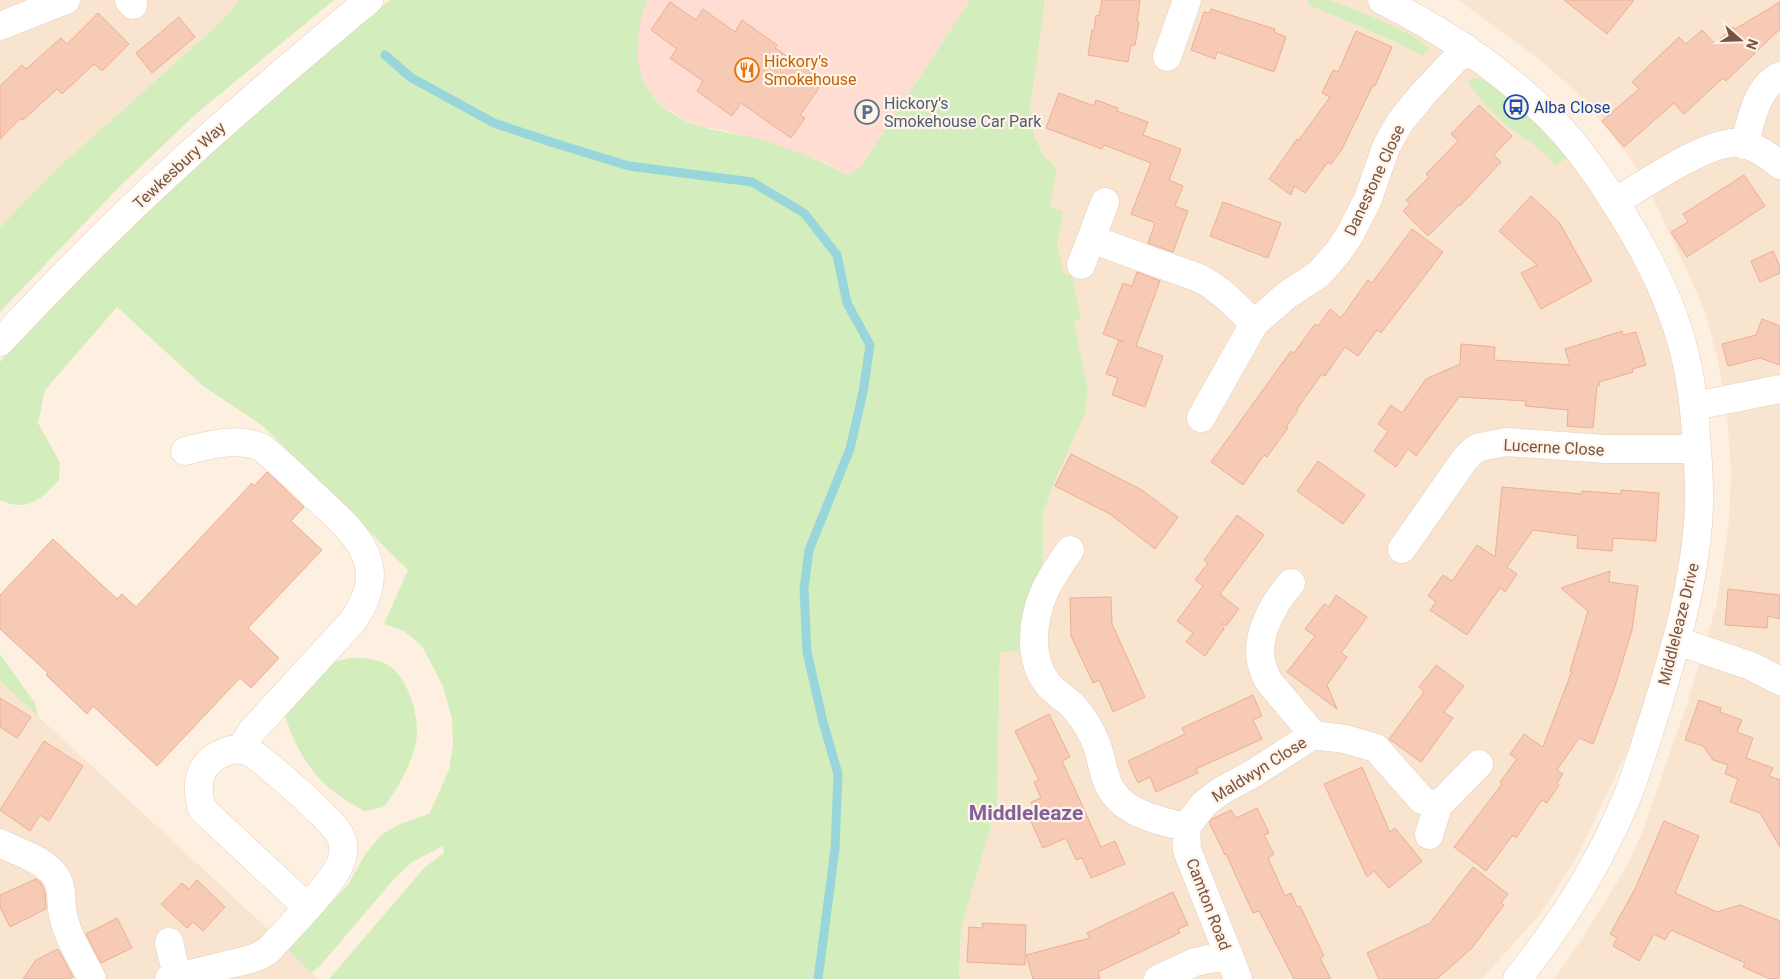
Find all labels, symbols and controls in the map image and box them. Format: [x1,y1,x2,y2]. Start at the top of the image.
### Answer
north arrow [1715,15,1765,65]
text: N [1743,37,1761,52]
place label: Hickory's Smokehouse [764,52,857,89]
restaurant icon: Hickory's Smokehouse [734,57,760,83]
place label: Hickory's Smokehouse Car Park [884,94,1042,131]
bus stop icon: Alba Close [1503,94,1529,120]
place label: Alba Close [1534,98,1610,117]
parking icon: Hickory's Smokehouse Car Park [854,99,880,125]
street label: Tewkesbury Way [129,118,230,213]
street label: Danestone Close [1340,122,1409,239]
street label: Lucerne Close [1503,435,1605,460]
street label: Middleleaze Drive [1654,561,1703,687]
street label: Maldwyn Close [1208,733,1310,806]
district label: Middleleaze [969,801,1083,825]
street label: Camton Road [1182,856,1235,953]

